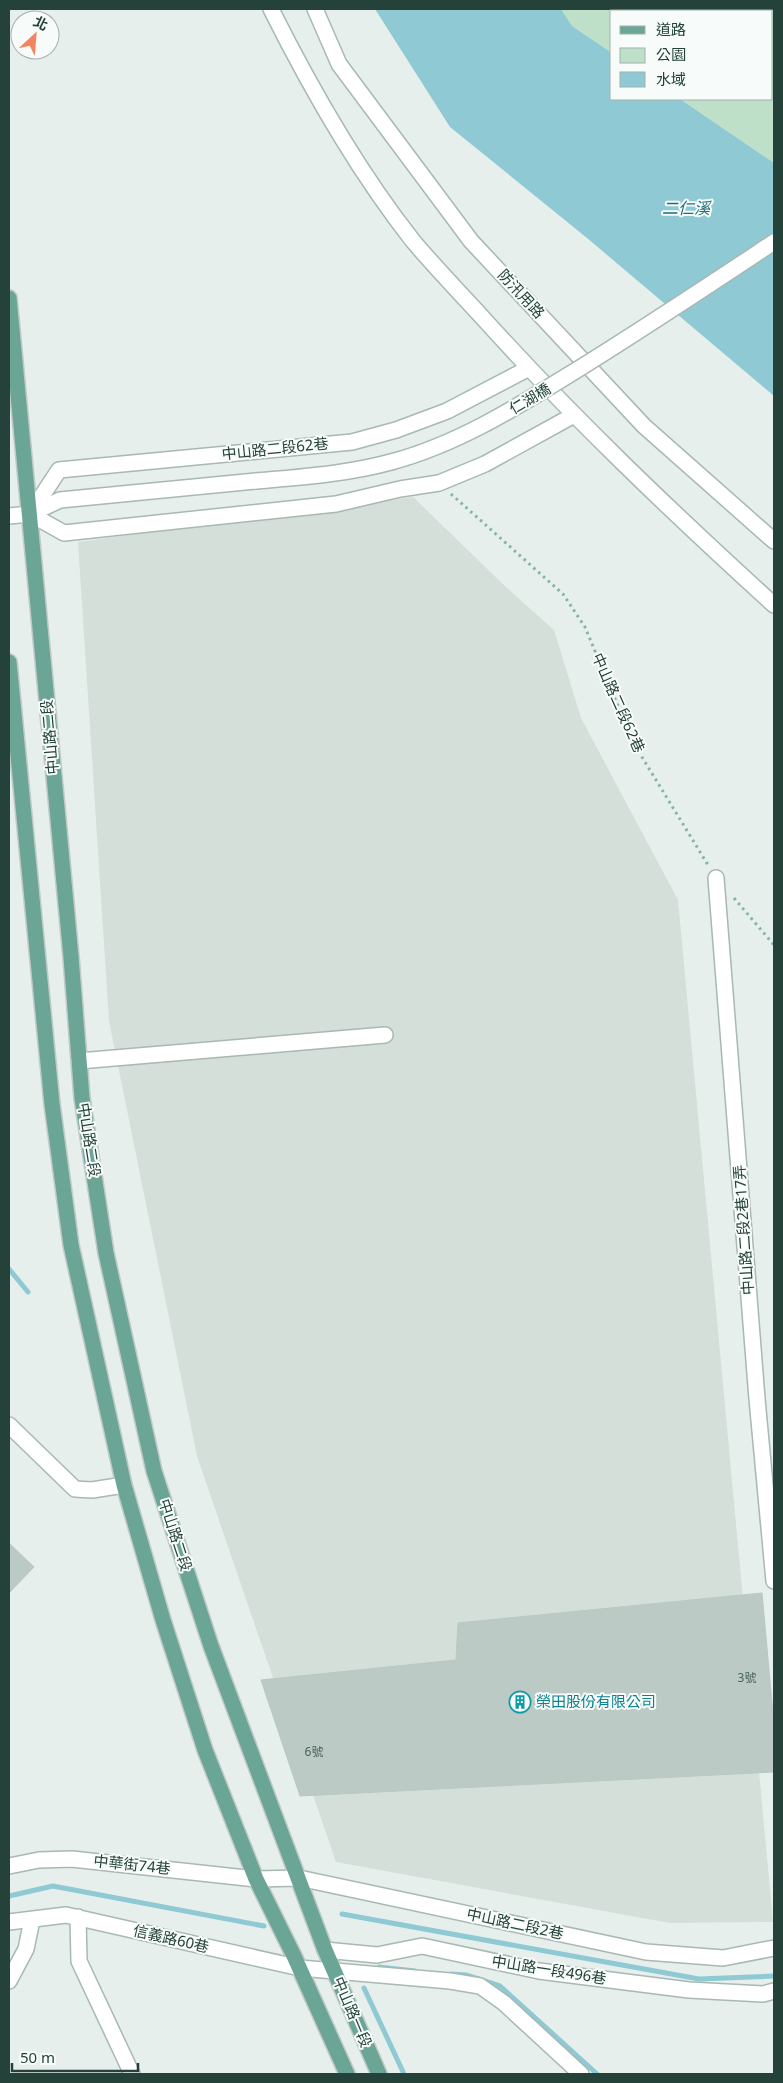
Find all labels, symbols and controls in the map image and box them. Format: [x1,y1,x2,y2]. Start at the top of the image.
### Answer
north arrow [10,10,60,60]
legend [610,10,773,100]
text: 北 [30,11,51,34]
text: 道路 [656,19,686,39]
text: 公園 [656,44,686,64]
text: 水域 [656,69,686,89]
water label: 二仁溪 [662,197,712,219]
street label: 防汛用路 [494,265,550,322]
street label: 仁湖橋 [505,378,554,418]
street label: 中山路二段62巷 [221,432,329,464]
street label: 中山路二段62巷 [588,650,650,756]
street label: 中山路二段 [36,699,62,775]
street label: 中山路二段 [74,1101,106,1178]
street label: 中山路二段2巷17弄 [728,1164,758,1296]
street label: 中山路二段 [155,1496,197,1573]
house number: 3號 [738,1669,756,1686]
building icon: 榮田股份有限公司 [508,1690,532,1714]
place label: 榮田股份有限公司 [536,1691,656,1711]
house number: 6號 [305,1743,323,1760]
street label: 中華街74巷 [93,1850,172,1878]
street label: 中山路二段2巷 [465,1903,566,1943]
street label: 信義路60巷 [131,1920,211,1956]
street label: 中山路一段496巷 [490,1950,608,1988]
street label: 中山路一段 [329,1973,377,2050]
scale bar [12,2040,139,2072]
text: 50 m [20,2047,55,2067]

